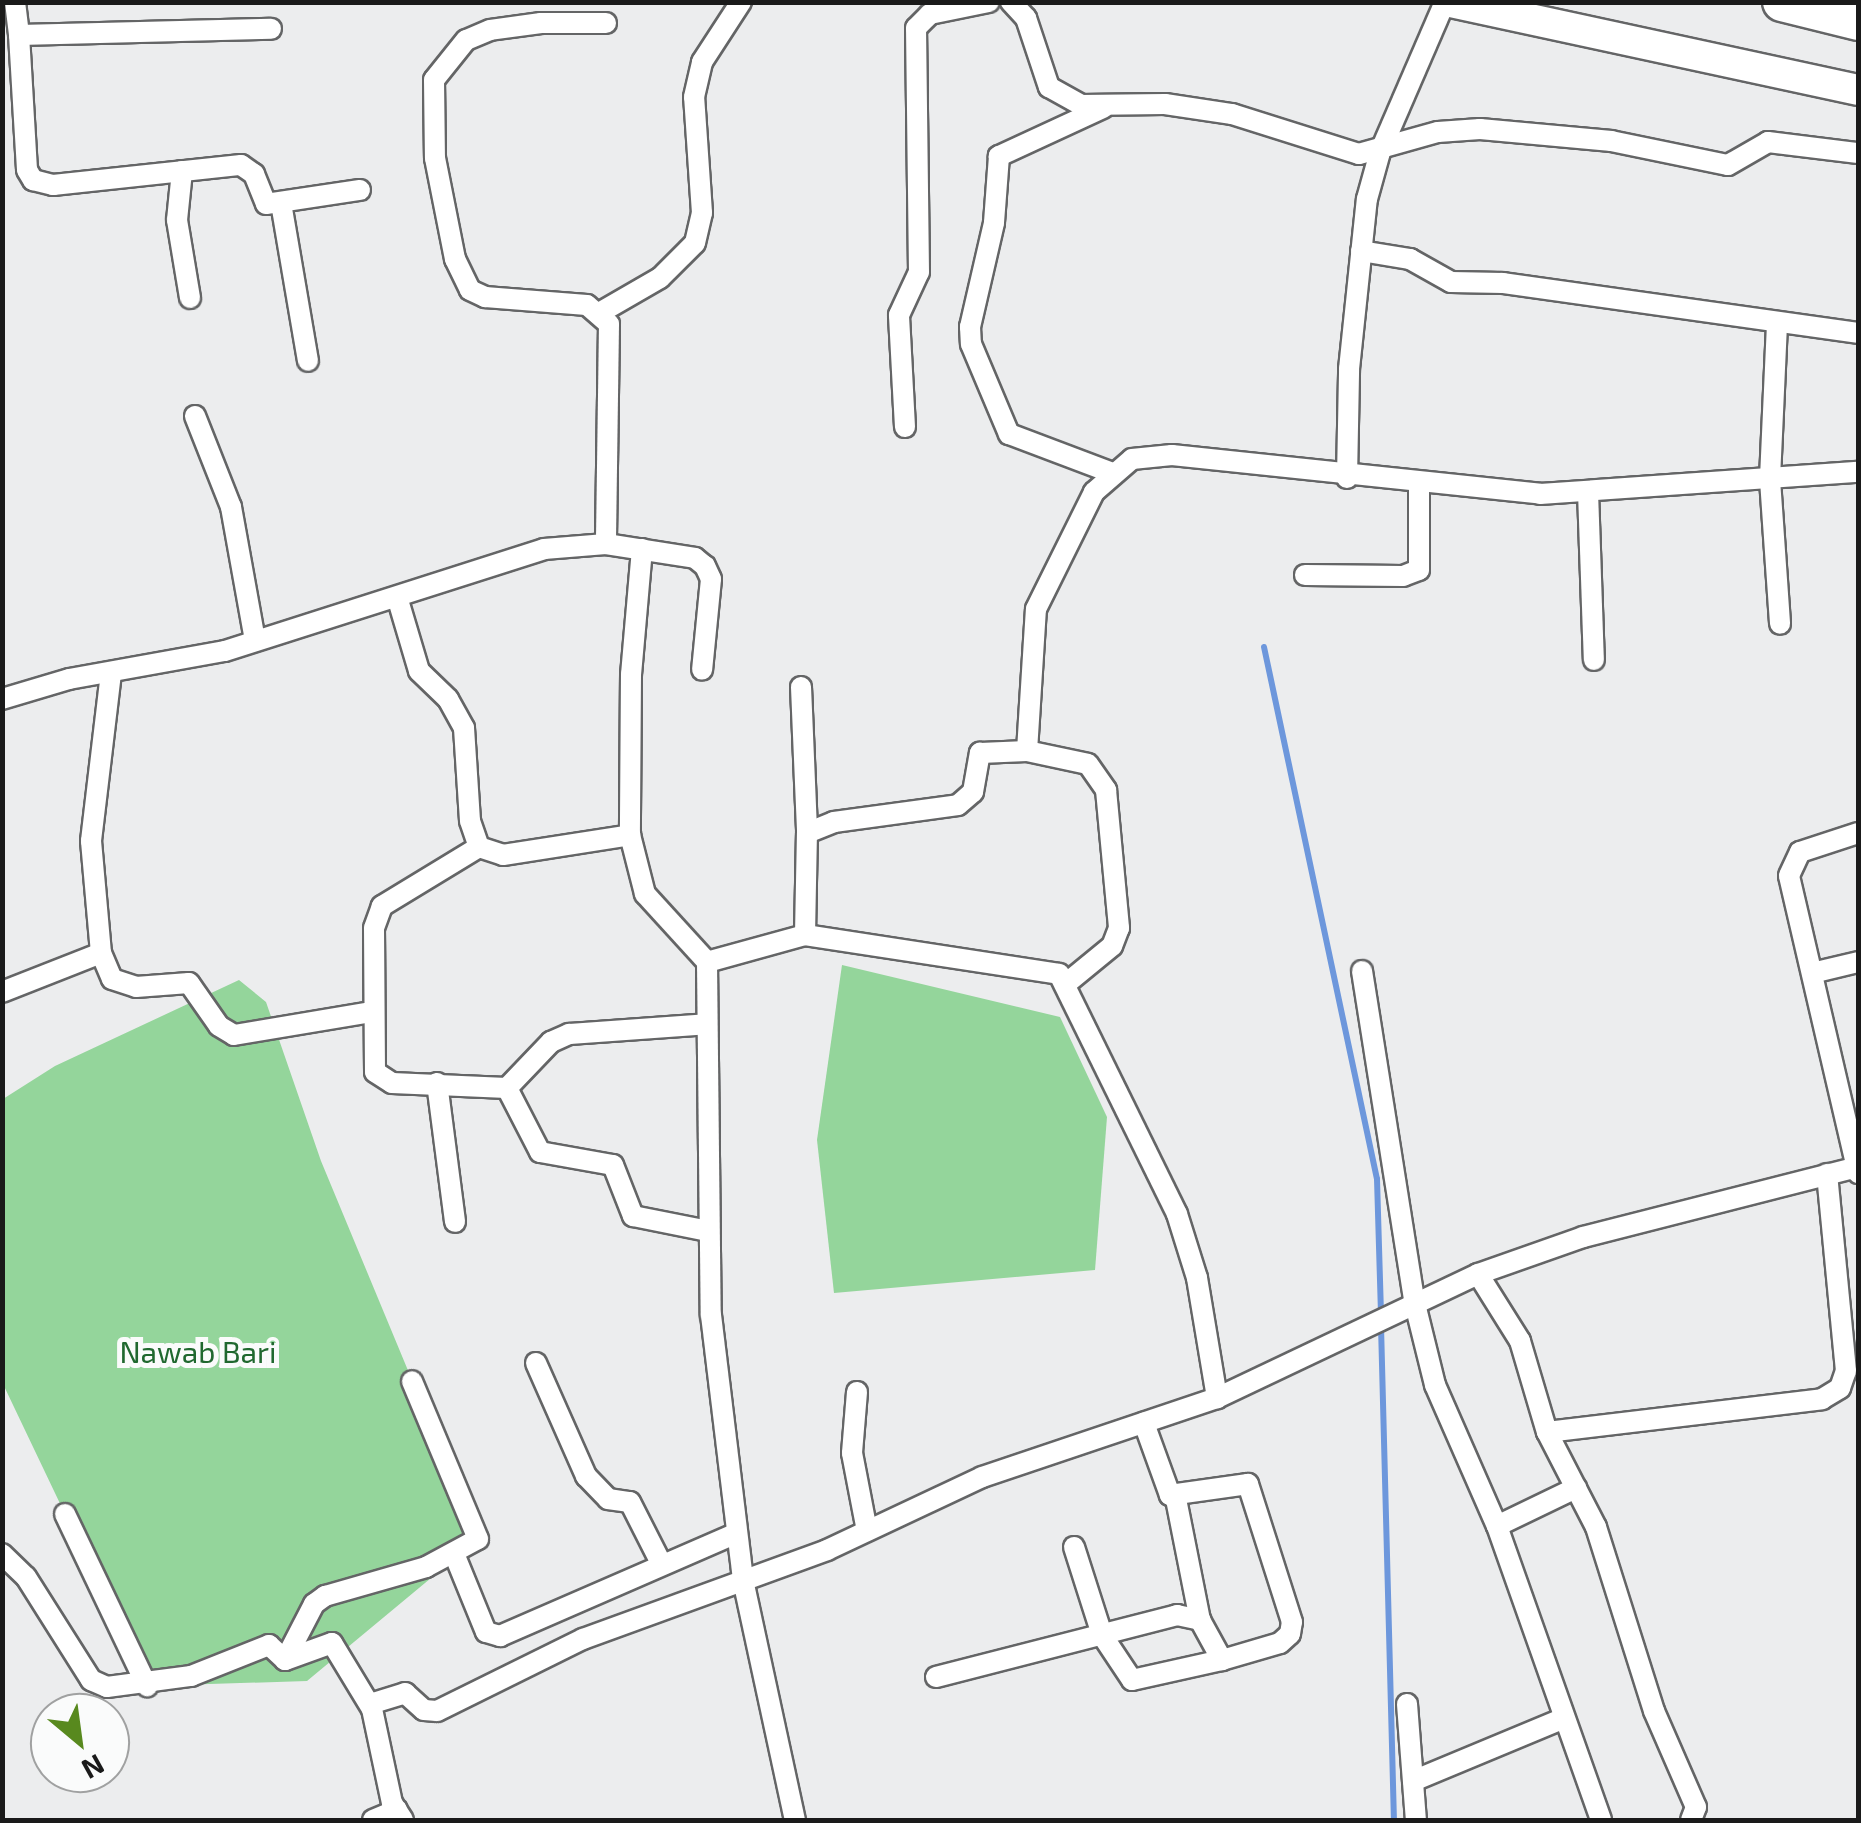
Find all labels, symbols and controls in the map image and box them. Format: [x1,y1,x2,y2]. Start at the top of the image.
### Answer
park label: Nawab Bari [119,1333,277,1369]
north arrow [30,1693,130,1793]
text: N [76,1748,111,1787]

